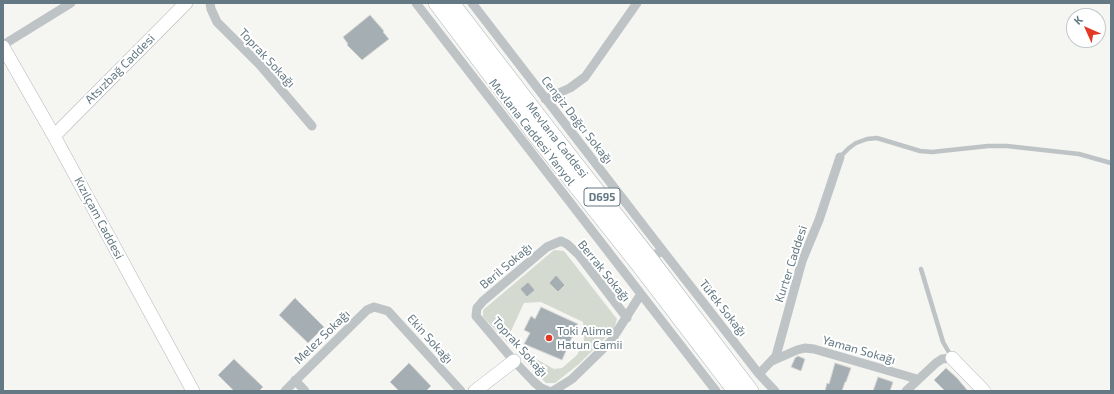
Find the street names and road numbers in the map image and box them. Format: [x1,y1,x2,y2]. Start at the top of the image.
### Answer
street label: Toprak Sokağı [236,25,298,91]
street label: Atsızbağ Caddesi [82,31,158,107]
street label: Cengiz Dağcı Sokağı [538,73,616,167]
street label: Mevlana Caddesi Yanyol [486,76,578,188]
street label: Mevlana Caddesi [523,99,591,181]
street label: Kızılçam Caddesi [71,174,127,262]
road number: D695 [584,188,620,206]
street label: Kurter Caddesi [772,224,810,304]
street label: Berrak Sokağı [575,237,633,305]
street label: Beril Sokağı [477,240,535,292]
street label: Tüfek Sokağı [696,277,750,339]
street label: Melez Sokağı [291,307,353,367]
street label: Ekin Sokağı [404,311,456,367]
street label: Toprak Sokağı [489,314,551,380]
street label: Yaman Sokağı [821,333,897,367]

